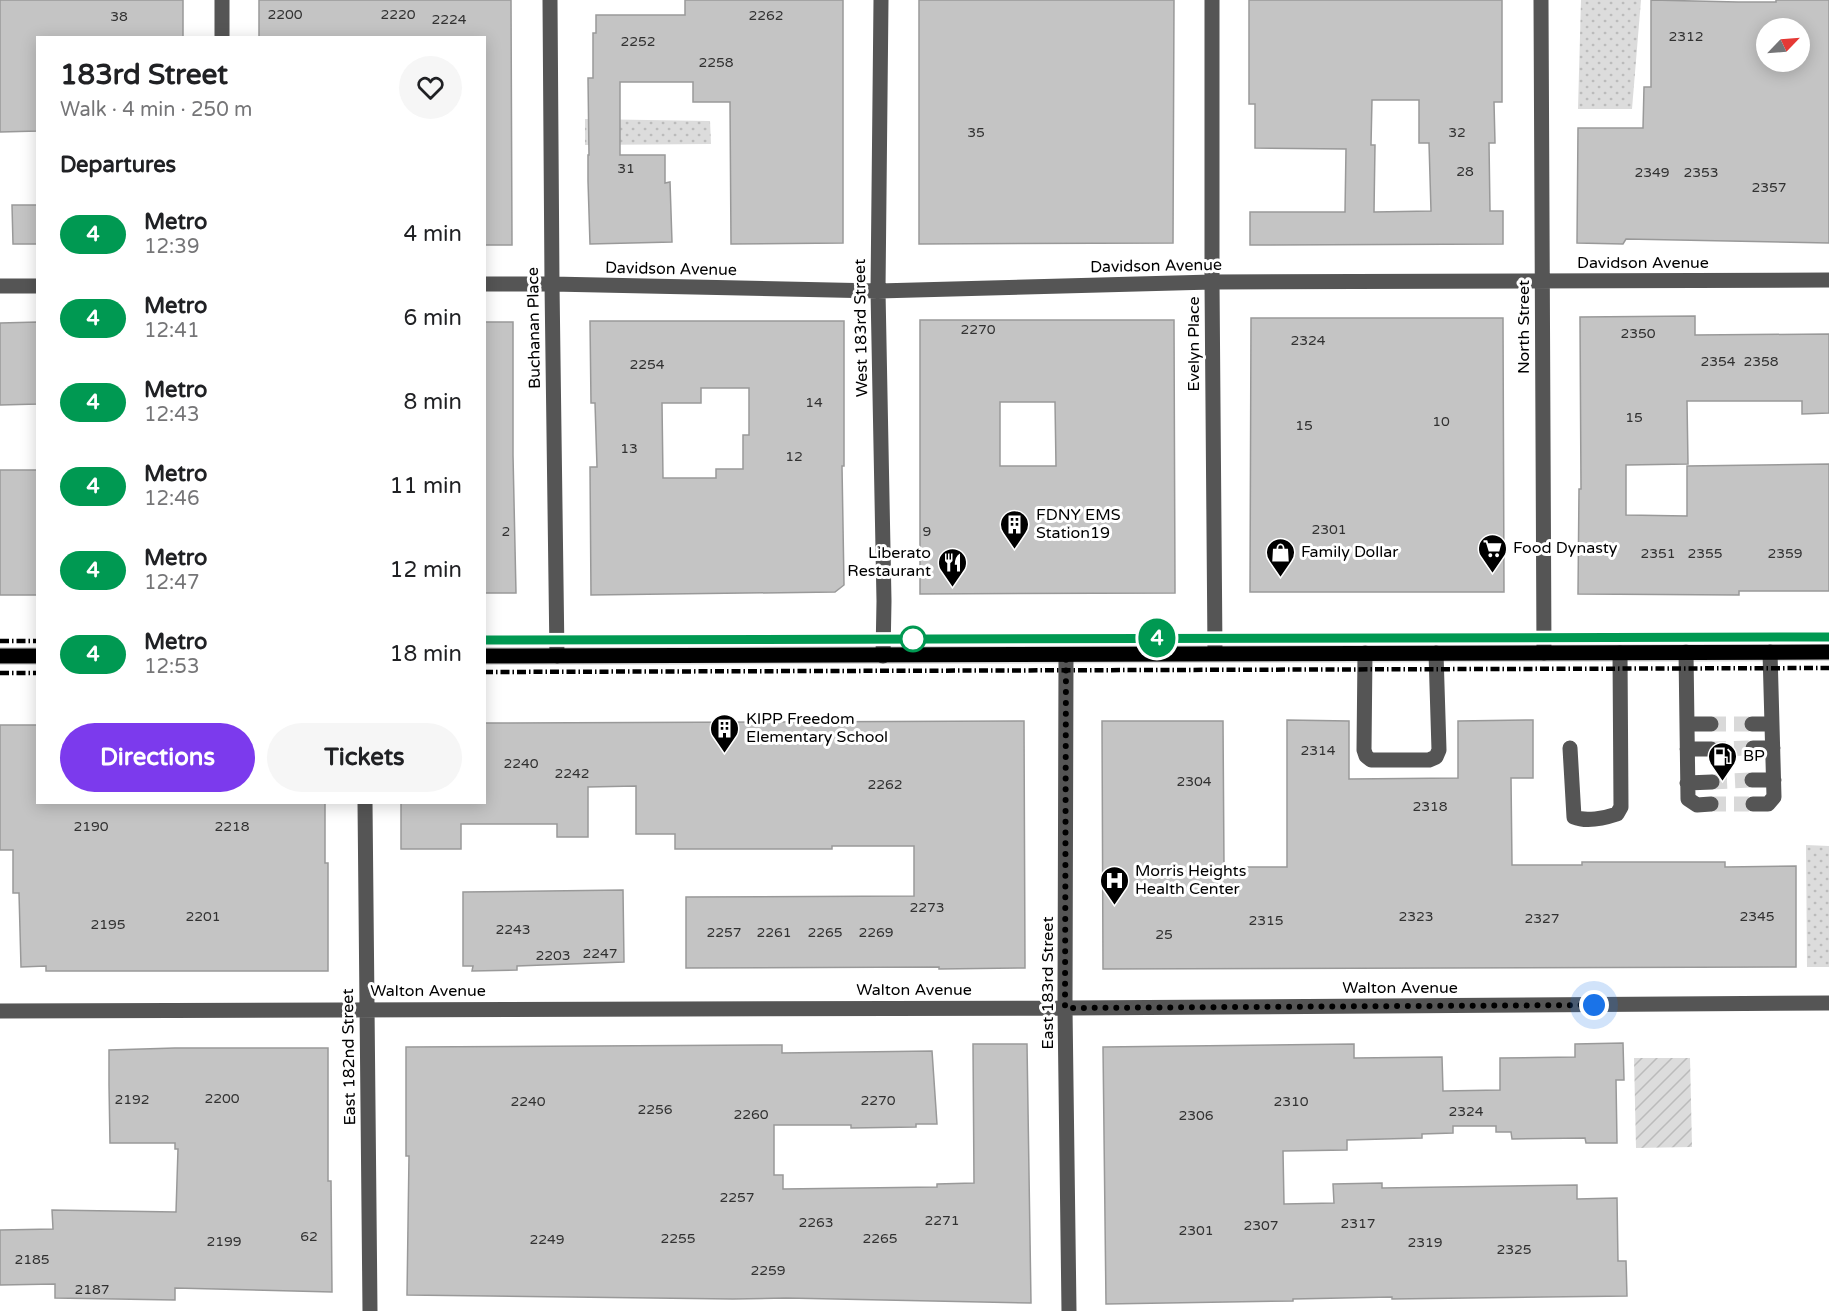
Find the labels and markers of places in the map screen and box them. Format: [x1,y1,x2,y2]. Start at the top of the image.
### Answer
place label: FDNY EMS Station19 [1036,505,1121,543]
building icon: FDNY EMS Station19 [999,508,1031,550]
supermarket icon: Food Dynasty [1476,532,1508,574]
shop icon: Family Dollar [1264,536,1296,578]
place label: Food Dynasty [1513,538,1618,558]
place label: Family Dollar [1301,542,1399,562]
place label: Liberato Restaurant [847,543,931,581]
restaurant icon: Liberato Restaurant [936,546,968,588]
unlabelled marker [900,626,926,652]
place label: KIPP Freedom Elementary School [746,709,888,747]
building icon: KIPP Freedom Elementary School [709,712,741,754]
fuel station icon: BP [1706,740,1738,782]
place label: BP [1743,746,1765,766]
place label: Morris Heights Health Center [1135,861,1246,899]
hospital icon: Morris Heights Health Center [1098,864,1130,906]

